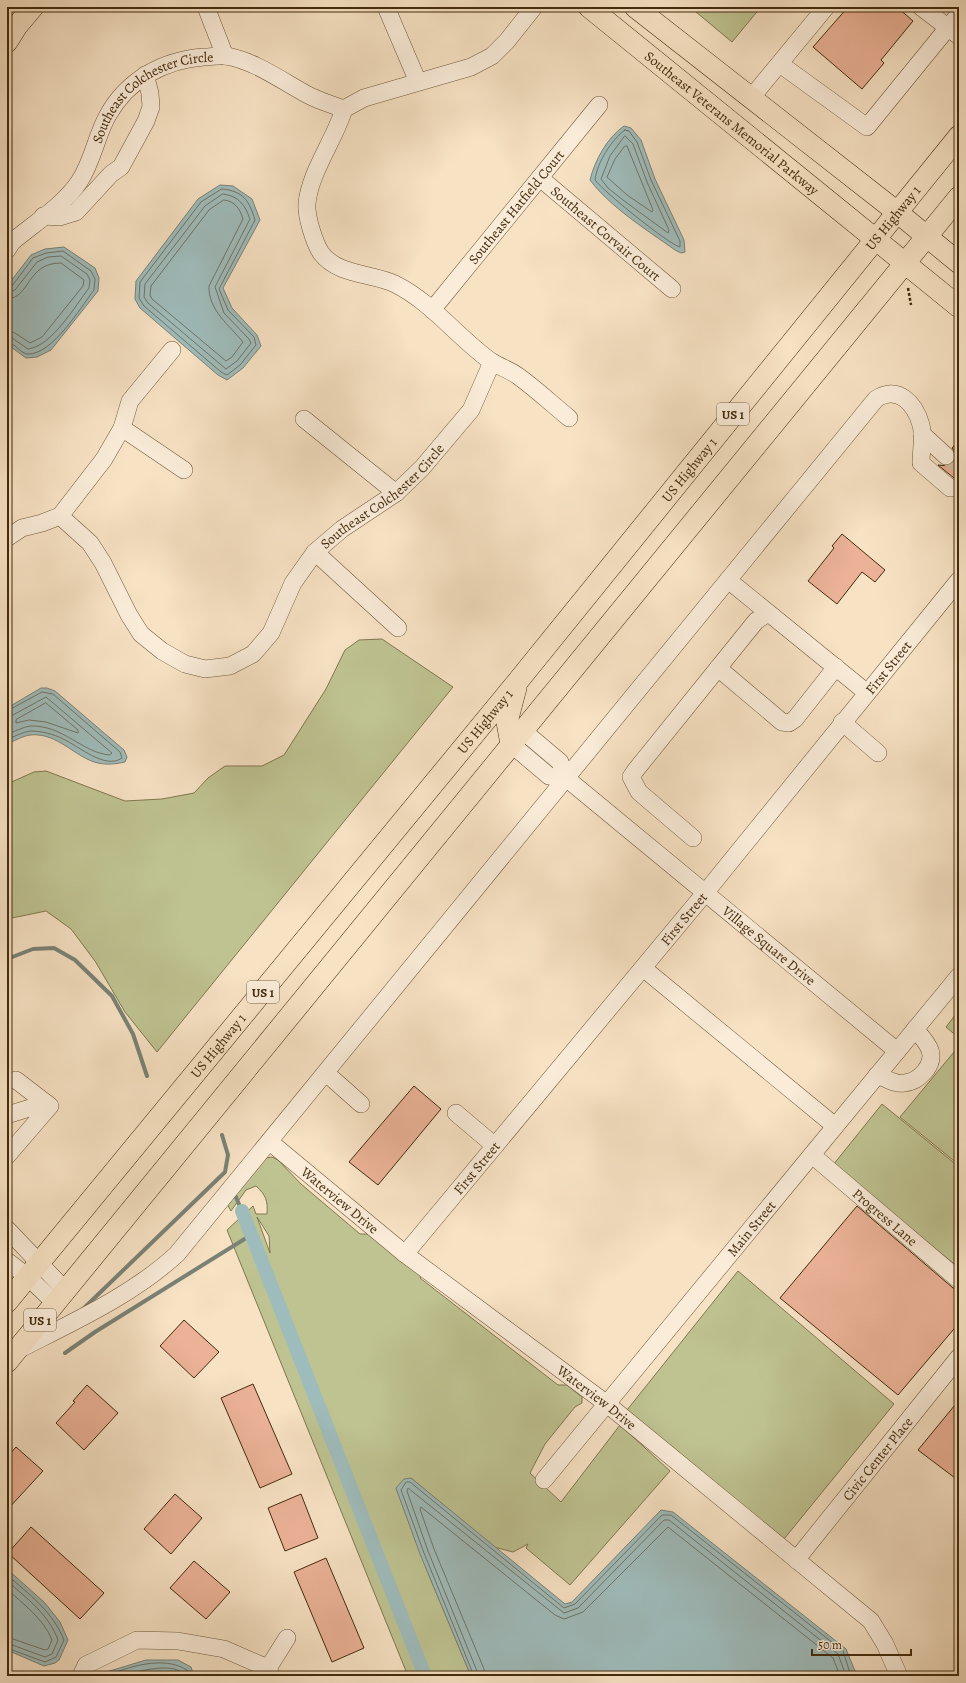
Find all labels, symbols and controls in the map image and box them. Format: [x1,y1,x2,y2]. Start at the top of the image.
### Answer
street label: Southeast Veterans Memorial Parkway [641,46,824,200]
street label: Southeast Colchester Circle [87,47,214,146]
street label: Southeast Hatfield Court [464,145,569,268]
street label: US Highway 1 [861,181,925,254]
street label: Southeast Corvair Court [547,182,665,285]
road number: US 1 [717,403,749,425]
street label: US Highway 1 [657,433,721,506]
street label: Southeast Colchester Circle [316,439,448,553]
street label: First Street [861,636,916,698]
street label: US Highway 1 [453,685,517,758]
street label: First Street [656,888,712,949]
street label: Village Square Drive [718,901,820,990]
road number: US 1 [247,981,279,1003]
street label: US Highway 1 [186,1009,250,1082]
street label: First Street [449,1137,504,1198]
street label: Waterview Drive [296,1162,383,1238]
street label: Progress Lane [849,1184,922,1250]
street label: Main Street [723,1196,780,1260]
road number: US 1 [24,1309,56,1331]
street label: Waterview Drive [553,1360,641,1434]
street label: Civic Center Place [838,1413,917,1505]
scale bar [812,1631,911,1657]
text: 50 m [818,1637,842,1653]

